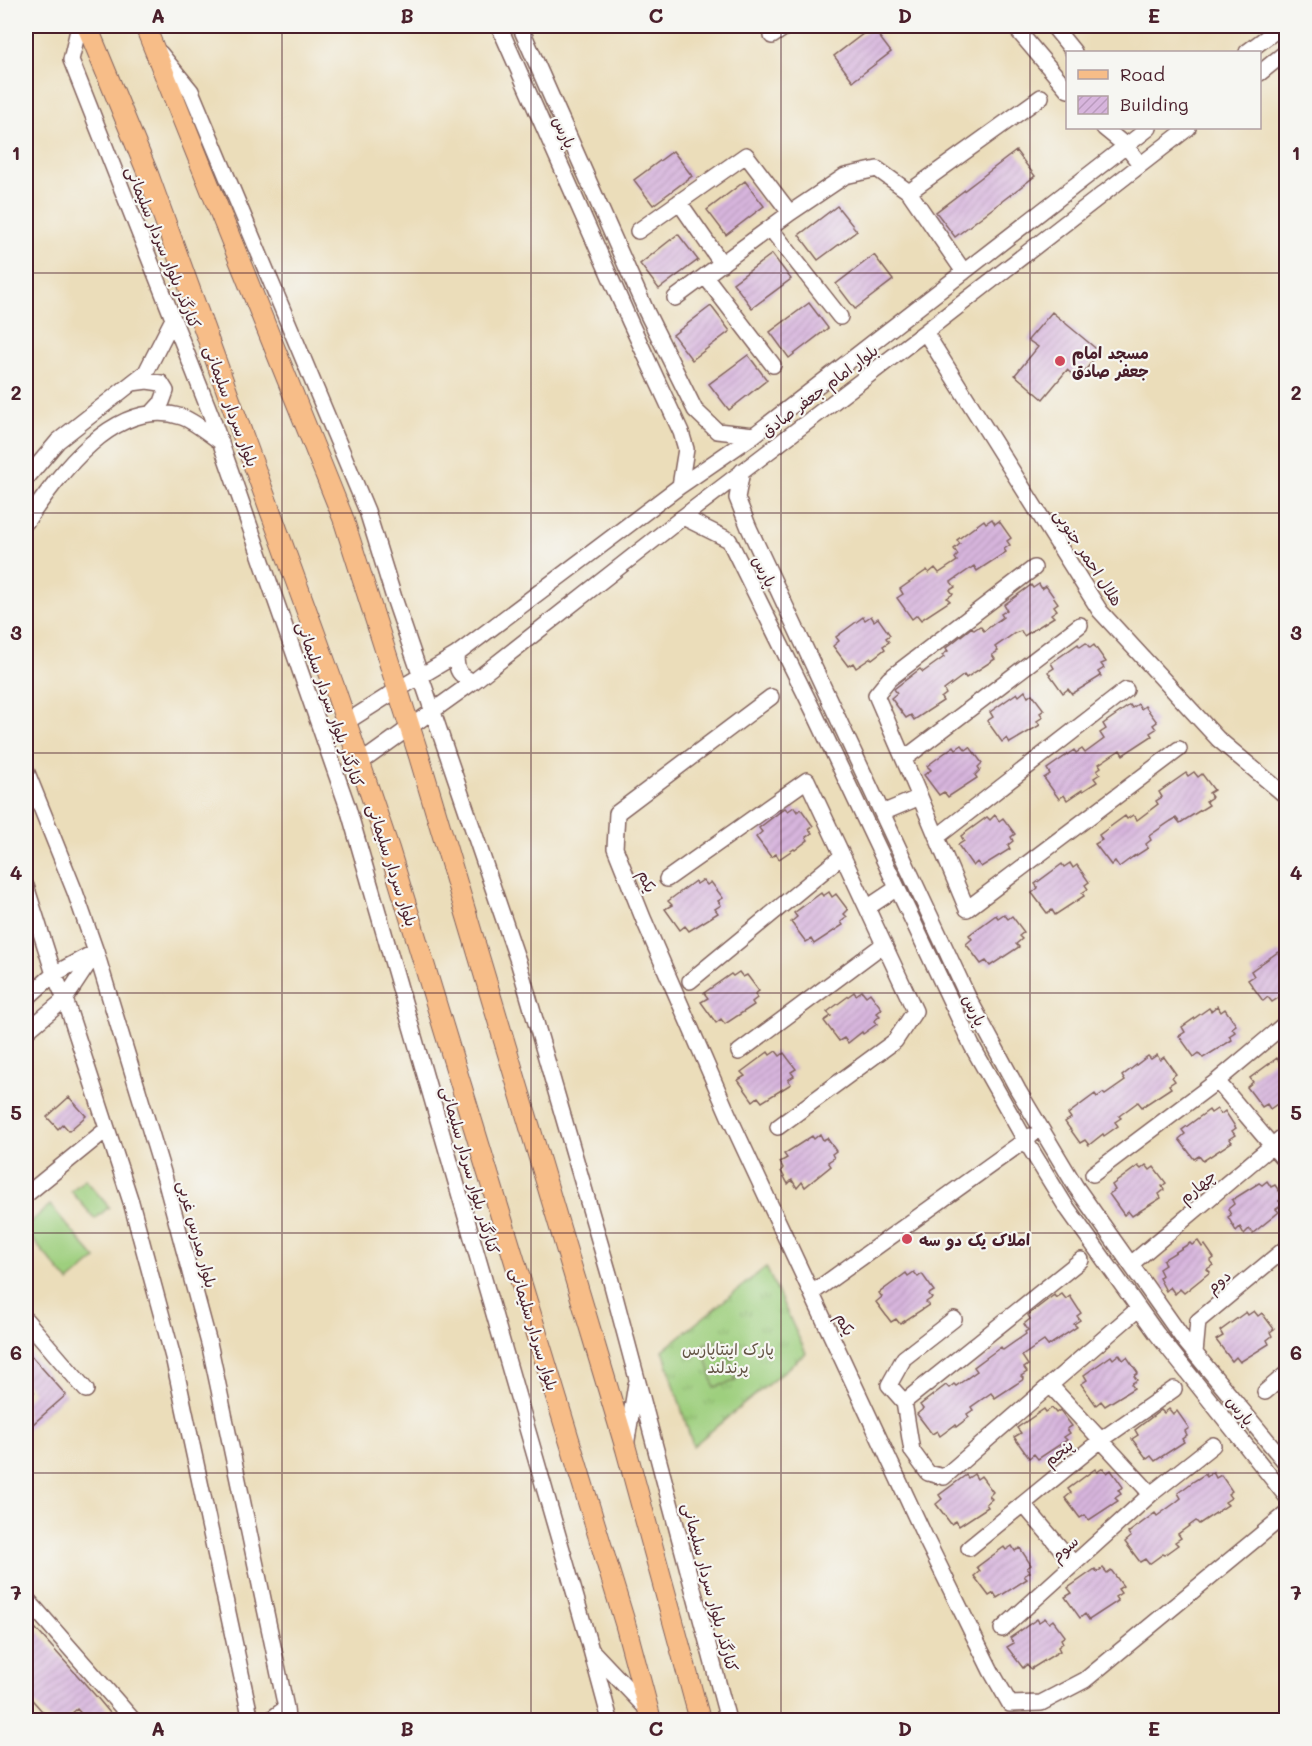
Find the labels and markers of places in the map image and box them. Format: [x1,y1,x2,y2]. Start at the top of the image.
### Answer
place label: مسجد امام جعفر صادق [1072,342,1149,381]
marker: مسجد امام جعفر صادق [1053,354,1067,368]
place label: املاک یک دو سه [919,1229,1030,1251]
marker: املاک یک دو سه [900,1232,914,1246]

